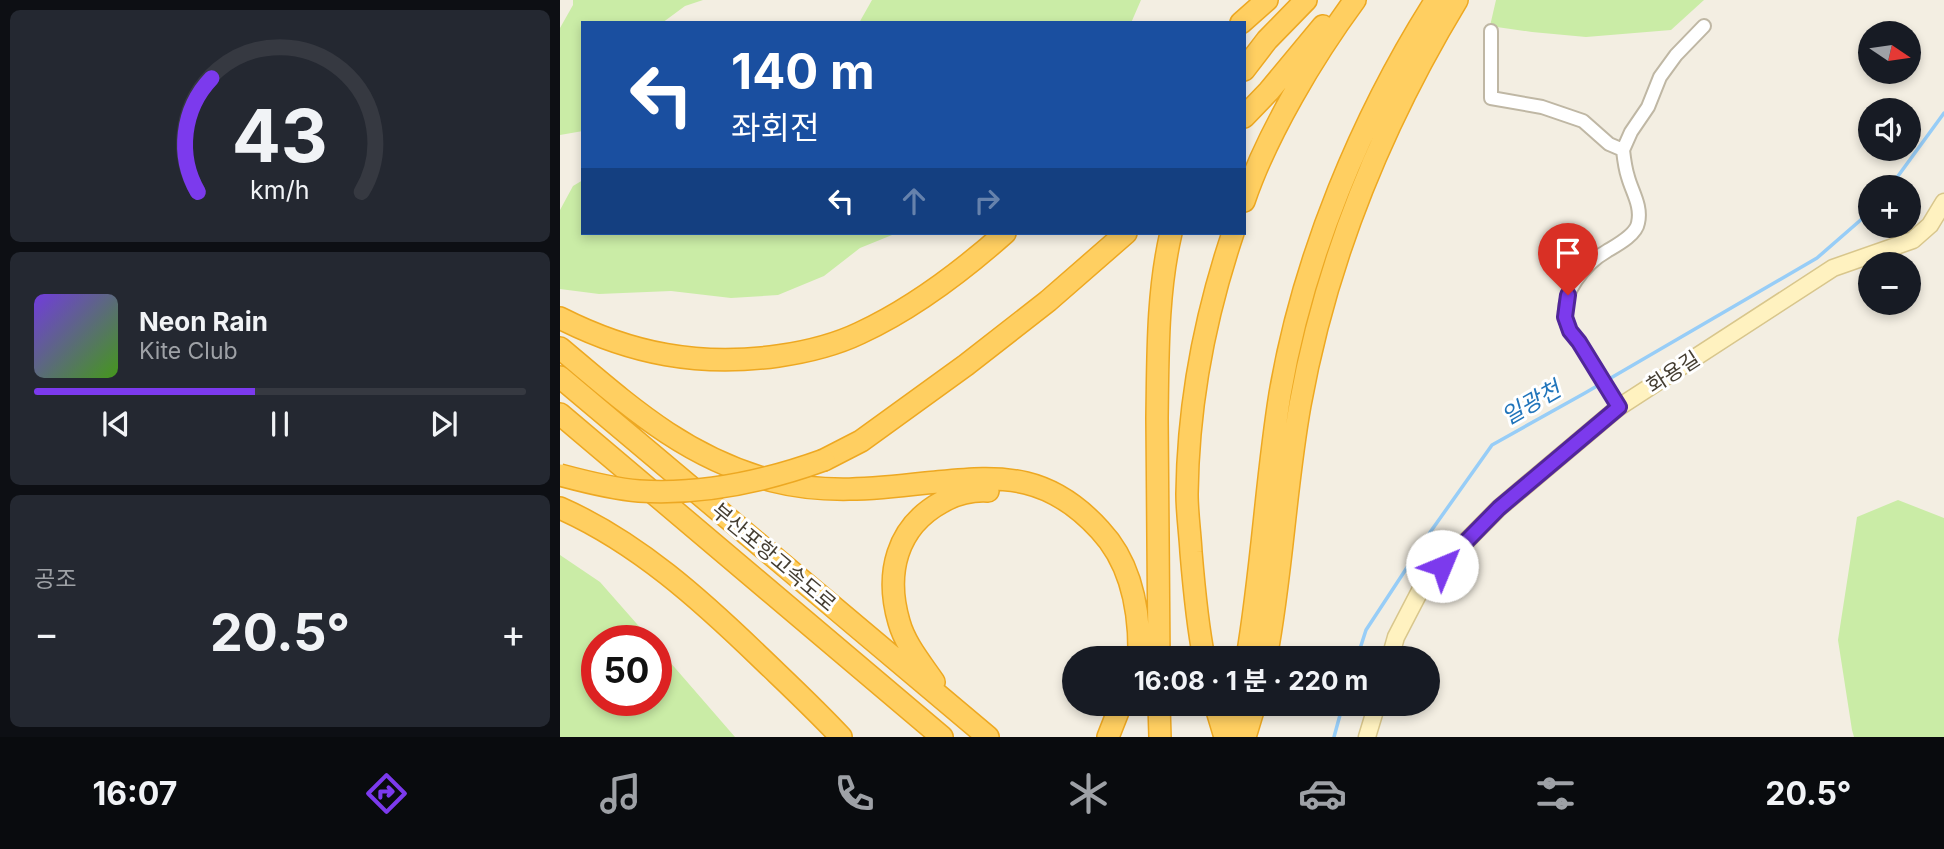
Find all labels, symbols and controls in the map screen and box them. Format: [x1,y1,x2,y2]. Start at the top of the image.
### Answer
north arrow [1858,21,1922,84]
map controls [1858,21,1921,315]
text: 140 m [731,42,875,101]
icon: left [616,49,707,140]
text: 43 [232,92,328,181]
button: sound [1858,98,1921,161]
text: 좌회전 [731,108,819,147]
text: km/h [250,175,310,205]
button: + [1858,175,1921,238]
icon: left [822,182,860,220]
icon: ahead [895,182,933,220]
icon: right [968,182,1006,220]
pin [1538,223,1598,295]
icon: arrive [1549,234,1587,272]
button: − [1858,252,1921,315]
text: Neon Rain [139,306,268,337]
text: Kite Club [139,337,238,365]
street label: 화용길 [1642,346,1704,398]
water label: 일광천 [1497,374,1568,431]
icon: previous [97,405,135,443]
icon: pause [261,405,299,443]
icon: next [425,405,463,443]
street label: 부산포항고속도로 [707,498,841,616]
position arrow [1405,529,1479,603]
text: 공조 [34,565,76,593]
text: 20.5° [210,601,350,664]
text: − [34,610,59,656]
text: + [501,610,526,656]
speed limit sign: 50 [581,625,672,716]
text: 16:08 · 1 분 · 220 m [1134,665,1368,696]
icon: directions [362,769,411,818]
icon: music [596,769,645,818]
icon: phone [830,769,879,818]
icon: climate [1064,769,1113,818]
icon: car [1298,769,1347,818]
icon: filters [1531,769,1580,818]
text: 16:07 [92,774,177,813]
text: 20.5° [1765,774,1852,813]

